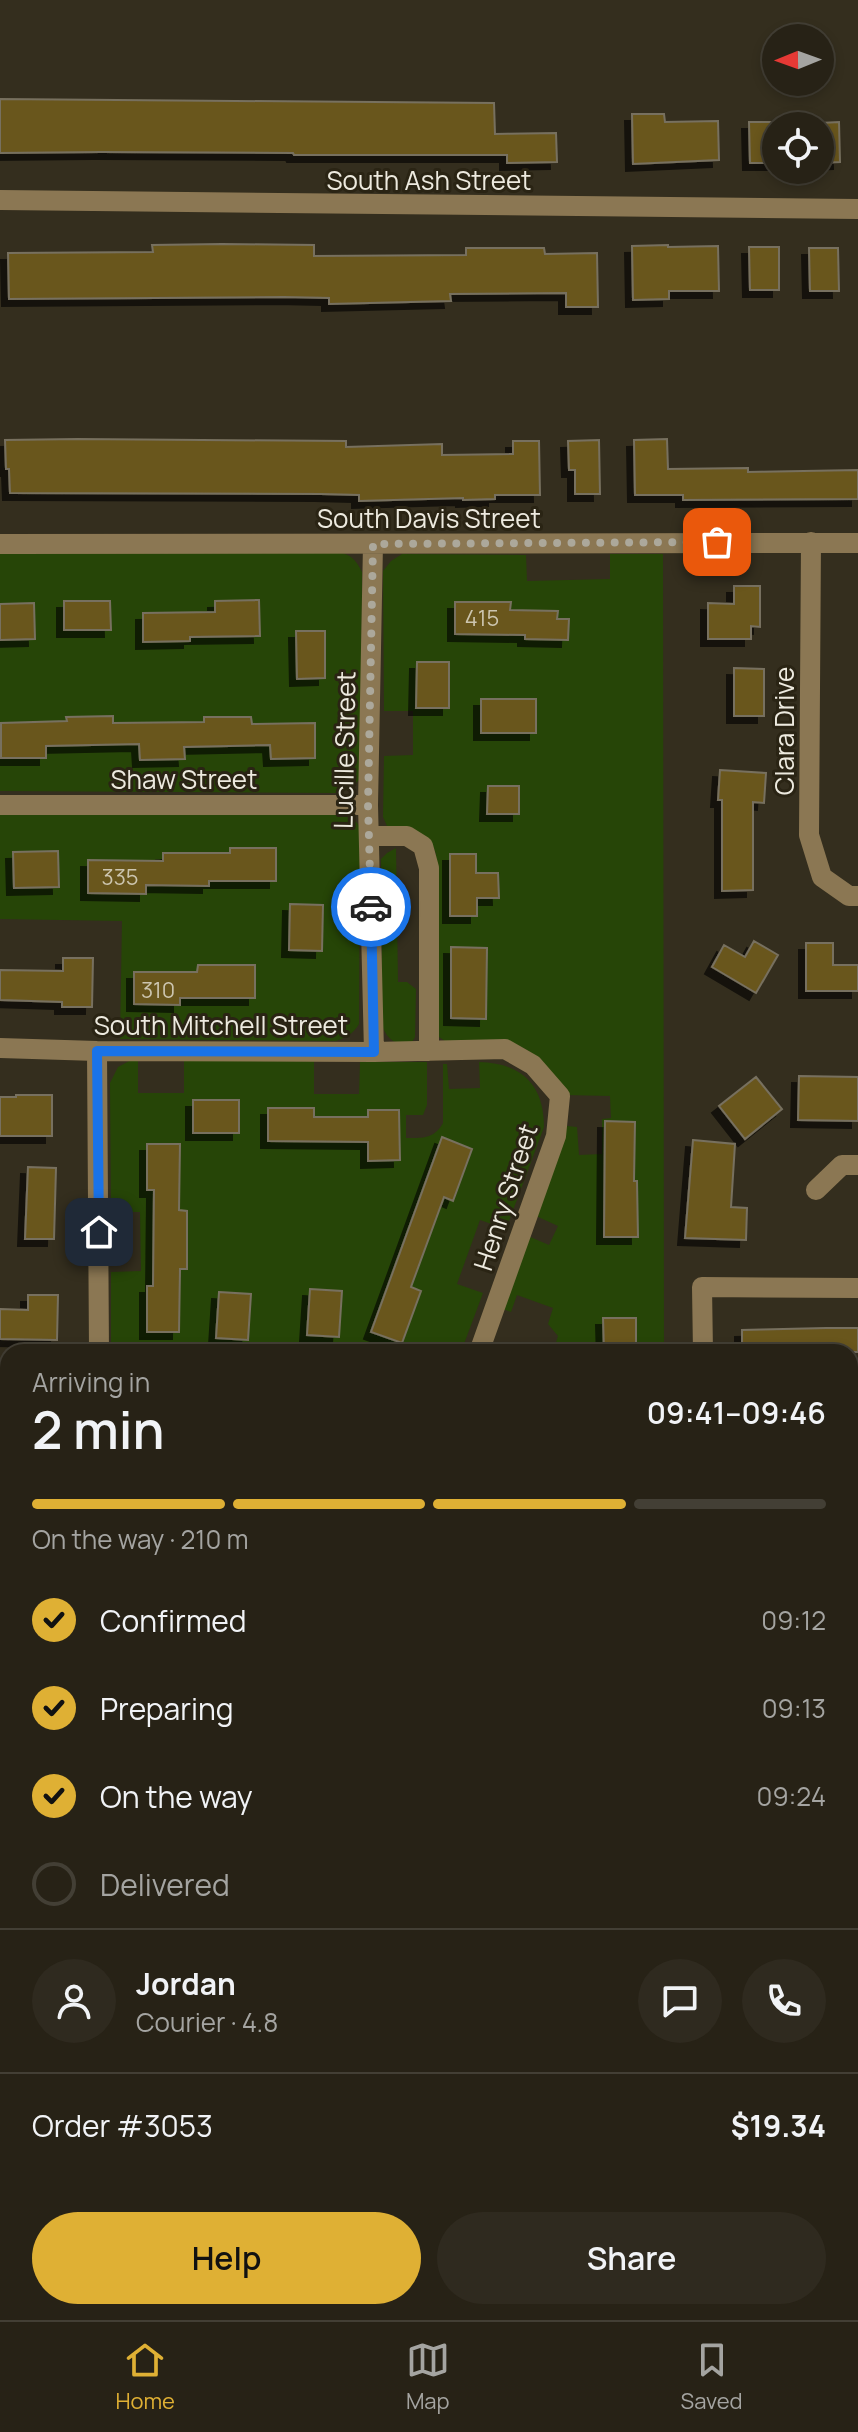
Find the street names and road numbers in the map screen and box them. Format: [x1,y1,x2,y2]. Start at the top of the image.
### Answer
street label: South Ash Street [326,162,532,198]
street label: South Davis Street [317,500,541,536]
street label: Clara Drive [766,667,802,795]
street label: Lucille Street [325,671,363,829]
street label: Shaw Street [111,761,257,797]
street label: South Mitchell Street [94,1007,348,1043]
street label: Henry Street [464,1119,546,1275]

